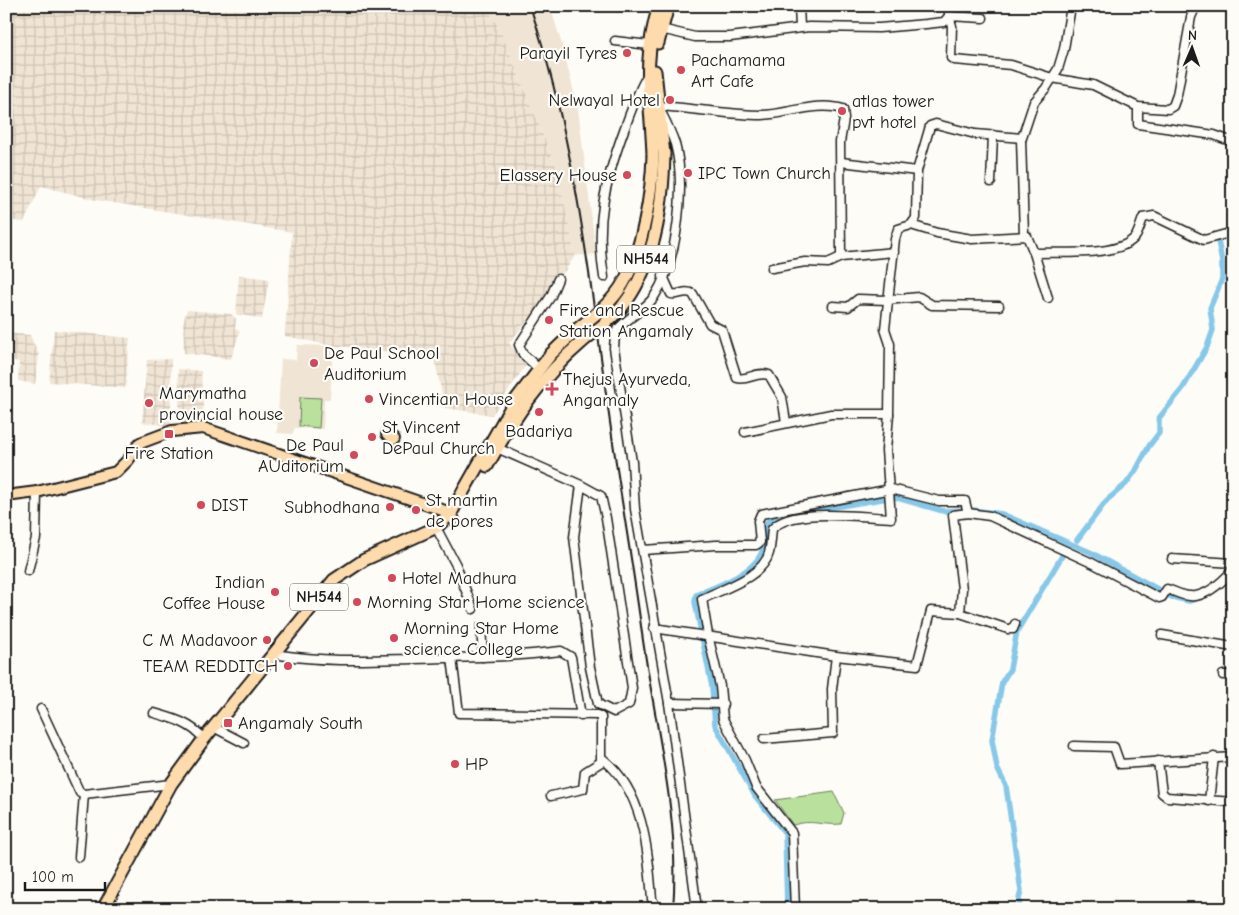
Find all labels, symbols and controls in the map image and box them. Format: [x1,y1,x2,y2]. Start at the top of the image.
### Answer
north arrow [1166,22,1216,72]
text: N [1188,27,1197,44]
place label: Parayil Tyres [519,43,617,64]
marker: Parayil Tyres [621,47,633,59]
place label: Pachamama Art Cafe [691,50,786,92]
marker: Pachamama Art Cafe [675,64,687,76]
place label: Nelwayal Hotel [548,90,660,111]
place label: atlas tower pvt hotel [852,91,935,133]
marker: Nelwayal Hotel [664,94,676,106]
marker: atlas tower pvt hotel [836,105,848,117]
place label: IPC Town Church [698,163,831,184]
place label: Elassery House [500,165,617,186]
marker: IPC Town Church [682,167,694,179]
marker: Elassery House [621,169,633,181]
road number: NH544 [617,245,675,272]
place label: Fire and Rescue Station Angamaly [559,300,694,342]
marker: Fire and Rescue Station Angamaly [543,314,555,326]
place label: De Paul School Auditorium [324,343,439,385]
marker: De Paul School Auditorium [308,357,320,369]
place label: Thejus Ayurveda, Angamaly [563,369,691,411]
marker: Thejus Ayurveda, Angamaly [545,382,559,396]
place label: Marymatha provincial house [159,383,283,425]
place label: Vincentian House [379,389,513,410]
marker: Vincentian House [363,393,375,405]
marker: Marymatha provincial house [143,397,155,409]
marker: Badariya [533,406,545,418]
place label: St Vincent DePaul Church [382,417,495,459]
place label: Badariya [505,421,573,442]
marker: Fire Station [163,428,175,440]
marker: St Vincent DePaul Church [366,431,378,443]
place label: De Paul AUditorium [258,435,344,477]
place label: Fire Station [125,443,213,464]
marker: De Paul AUditorium [348,449,360,461]
place label: St martin de pores [426,490,498,532]
place label: DIST [211,495,249,516]
place label: Subhodhana [284,497,380,518]
marker: DIST [195,499,207,511]
marker: Subhodhana [384,501,396,513]
marker: St martin de pores [410,504,422,516]
place label: Hotel Madhura [402,568,517,589]
place label: Indian Coffee House [163,572,265,614]
marker: Hotel Madhura [386,572,398,584]
road number: NH544 [290,584,348,610]
marker: Indian Coffee House [269,586,281,598]
place label: Morning Star Home science [367,592,585,613]
marker: Morning Star Home science [351,596,363,608]
place label: Morning Star Home science College [404,618,559,660]
place label: C M Madavoor [142,630,258,651]
marker: Morning Star Home science College [388,632,400,644]
marker: C M Madavoor [261,634,273,646]
place label: TEAM REDDITCH [143,656,278,677]
marker: TEAM REDDITCH [282,660,294,672]
place label: Angamaly South [238,713,363,734]
marker: Angamaly South [222,717,234,729]
place label: HP [465,754,488,775]
marker: HP [449,758,461,770]
scale bar [25,860,105,892]
text: 100 m [32,868,74,886]

